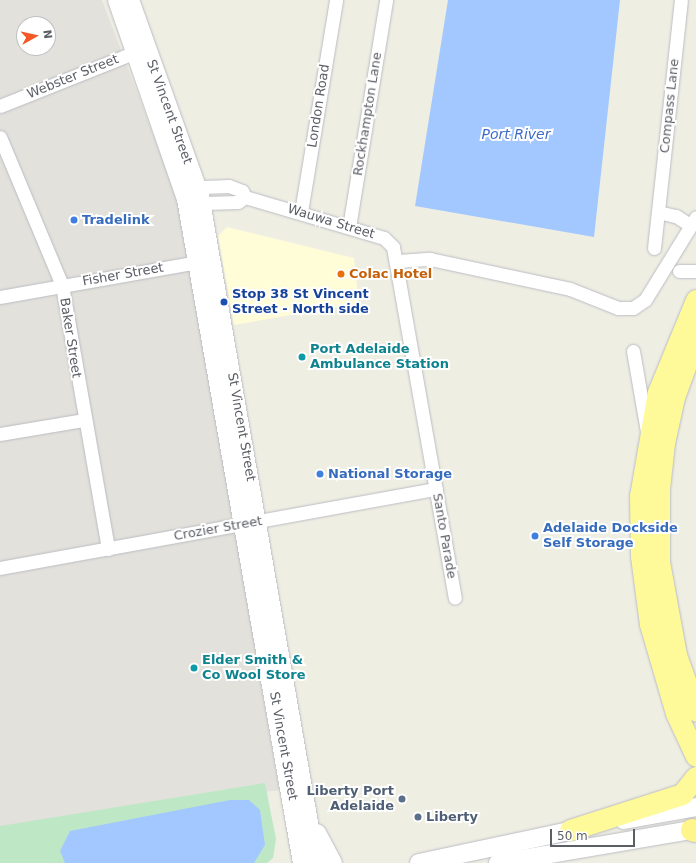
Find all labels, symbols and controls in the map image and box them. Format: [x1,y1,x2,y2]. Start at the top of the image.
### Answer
north arrow [16,16,56,56]
text: N [40,29,54,40]
street label: Rockhampton Lane [351,51,385,177]
street label: Webster Street [25,52,121,102]
street label: St Vincent Street [143,58,195,166]
street label: Compass Lane [657,58,683,154]
street label: London Road [305,63,333,149]
water label: Port River [482,126,550,142]
street label: Wauwa Street [285,201,377,243]
place label: Tradelink [82,212,150,228]
marker: Tradelink [69,215,79,225]
street label: Fisher Street [81,260,165,290]
place label: Colac Hotel [349,266,432,282]
marker: Colac Hotel [336,269,346,279]
place label: Stop 38 St Vincent Street - North side [232,287,369,318]
street label: Baker Street [56,297,84,379]
marker: Stop 38 St Vincent Street - North side [219,297,229,307]
place label: Port Adelaide Ambulance Station [310,342,449,373]
marker: Port Adelaide Ambulance Station [297,352,307,362]
street label: St Vincent Street [224,371,258,483]
place label: National Storage [328,466,452,482]
marker: National Storage [315,469,325,479]
street label: Santo Parade [429,492,459,580]
street label: Crozier Street [173,514,263,544]
place label: Adelaide Dockside Self Storage [543,521,678,552]
marker: Adelaide Dockside Self Storage [530,531,540,541]
place label: Elder Smith & Co Wool Store [202,653,305,684]
marker: Elder Smith & Co Wool Store [189,663,199,673]
street label: St Vincent Street [266,690,300,802]
place label: Liberty Port Adelaide [306,784,394,815]
marker: Liberty Port Adelaide [397,794,407,804]
place label: Liberty [426,809,478,825]
marker: Liberty [413,812,423,822]
scale bar [552,821,637,847]
text: 50 m [557,829,588,843]

